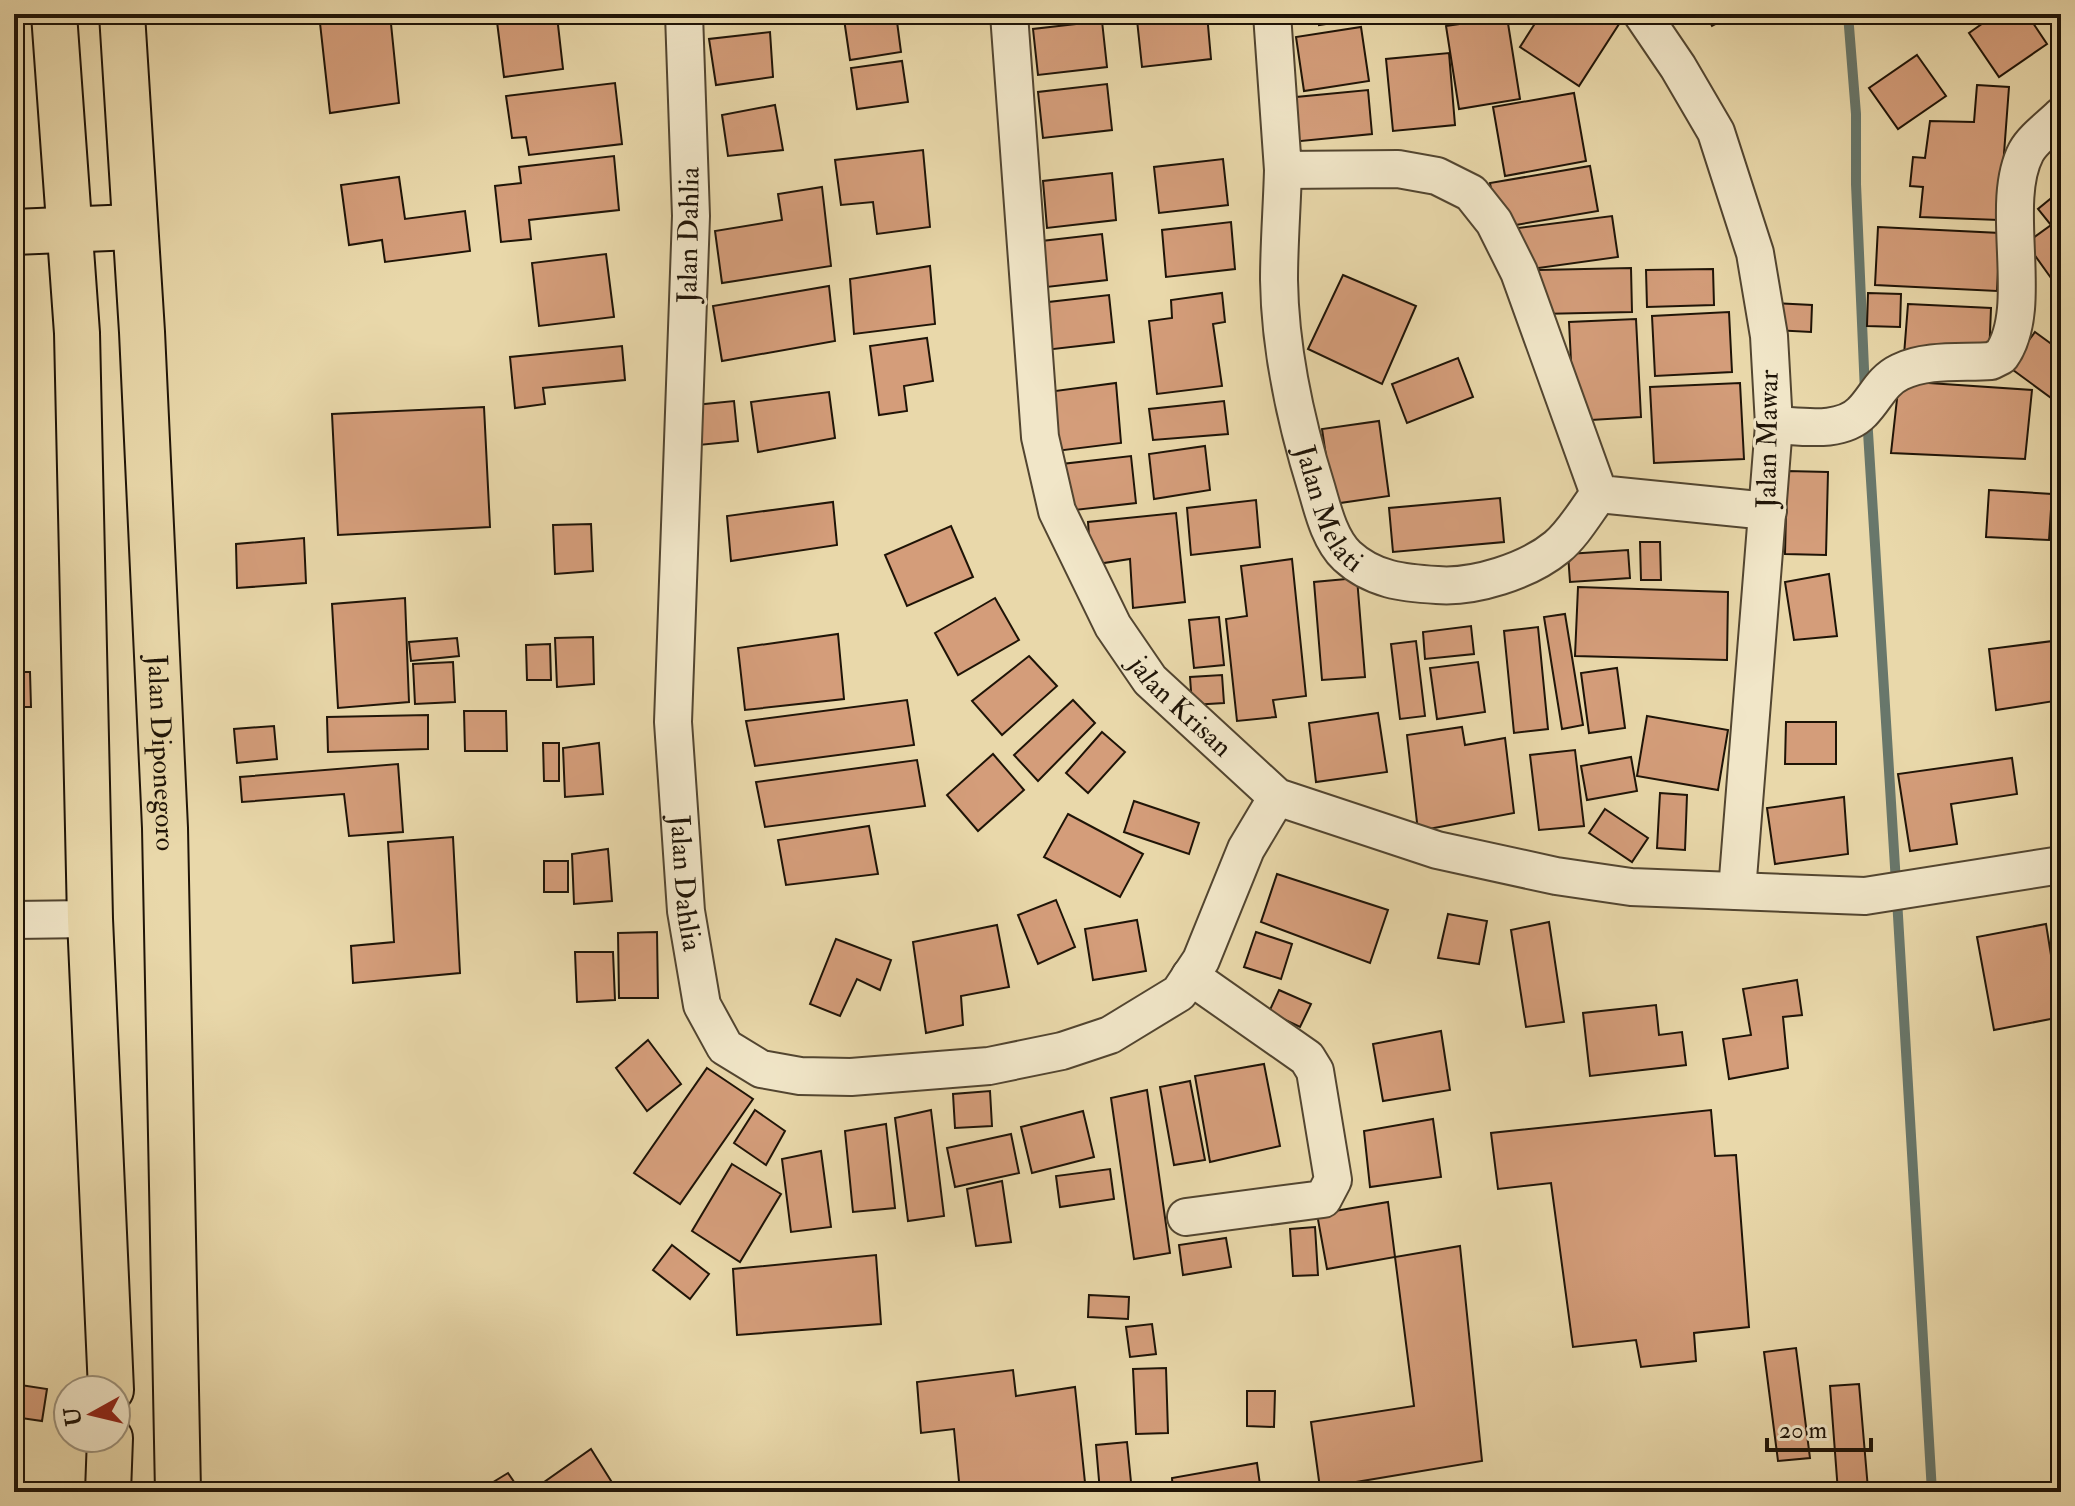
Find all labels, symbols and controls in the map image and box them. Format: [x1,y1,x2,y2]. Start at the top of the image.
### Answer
street label: Jalan Dahlia [670,166,708,304]
street label: Jalan Mawar [1749,369,1787,510]
street label: Jalan Melati [1287,441,1370,580]
street label: jalan Krisan [1119,646,1240,764]
street label: Jalan Diponegoro [139,653,183,851]
street label: Jalan Dahlia [662,813,710,954]
north arrow [52,1374,132,1454]
scale bar [1767,1402,1871,1452]
text: U [58,1405,88,1428]
text: 20 m [1779,1415,1828,1446]

